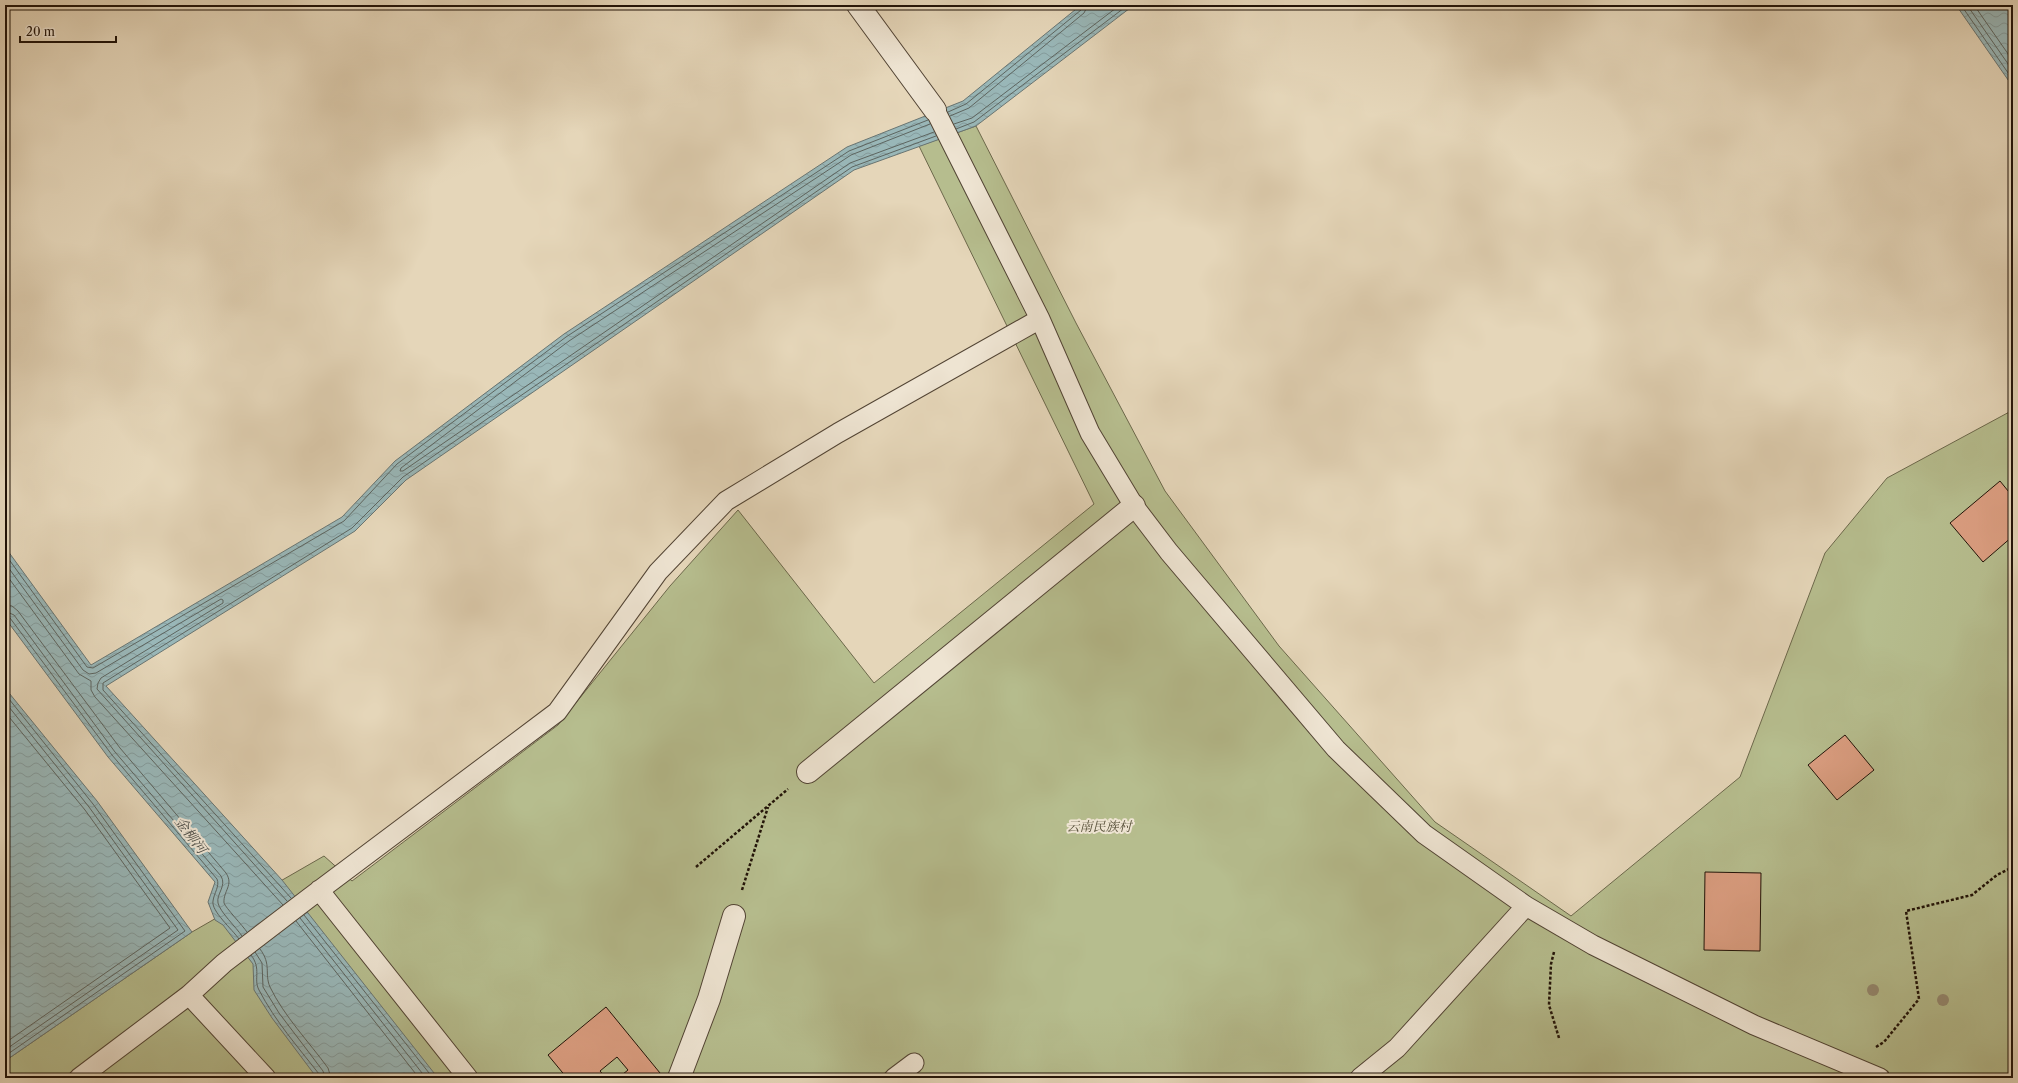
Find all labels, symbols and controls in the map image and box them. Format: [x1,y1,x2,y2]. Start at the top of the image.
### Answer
scale bar [20,18,116,44]
text: 20 m [26,24,55,39]
water label: 金柳河 [171,813,213,860]
park label: 云南民族村 [1066,818,1133,834]

